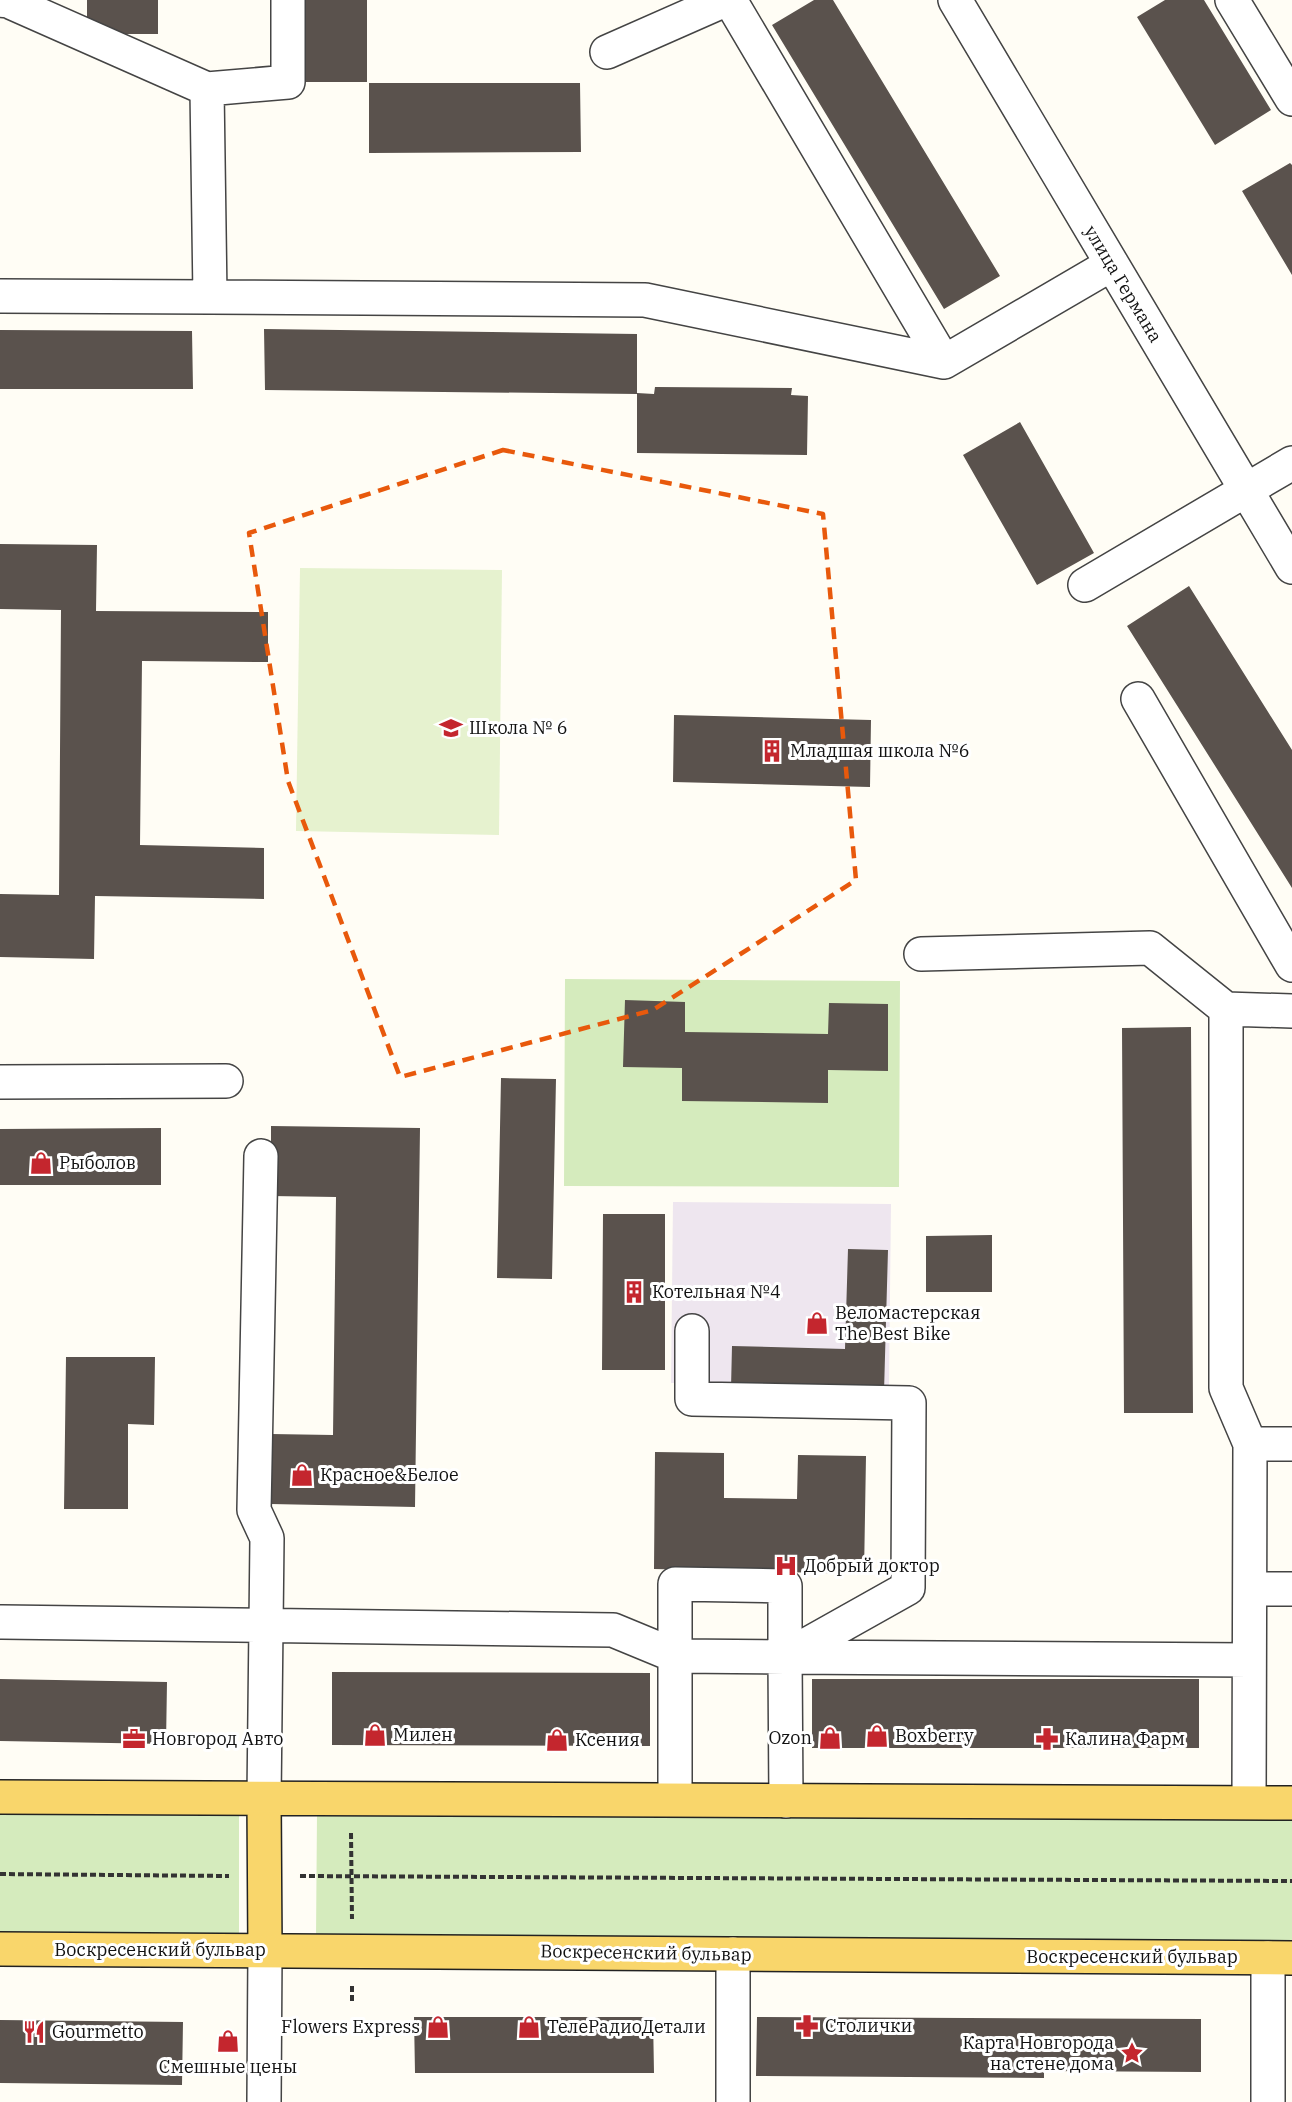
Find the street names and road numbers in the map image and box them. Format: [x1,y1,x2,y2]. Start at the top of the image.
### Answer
street label: улица Германа [1079,221,1167,347]
street label: Воскресенский бульвар [54,1938,266,1961]
street label: Воскресенский бульвар [540,1939,752,1966]
street label: Воскресенский бульвар [1026,1945,1238,1968]

